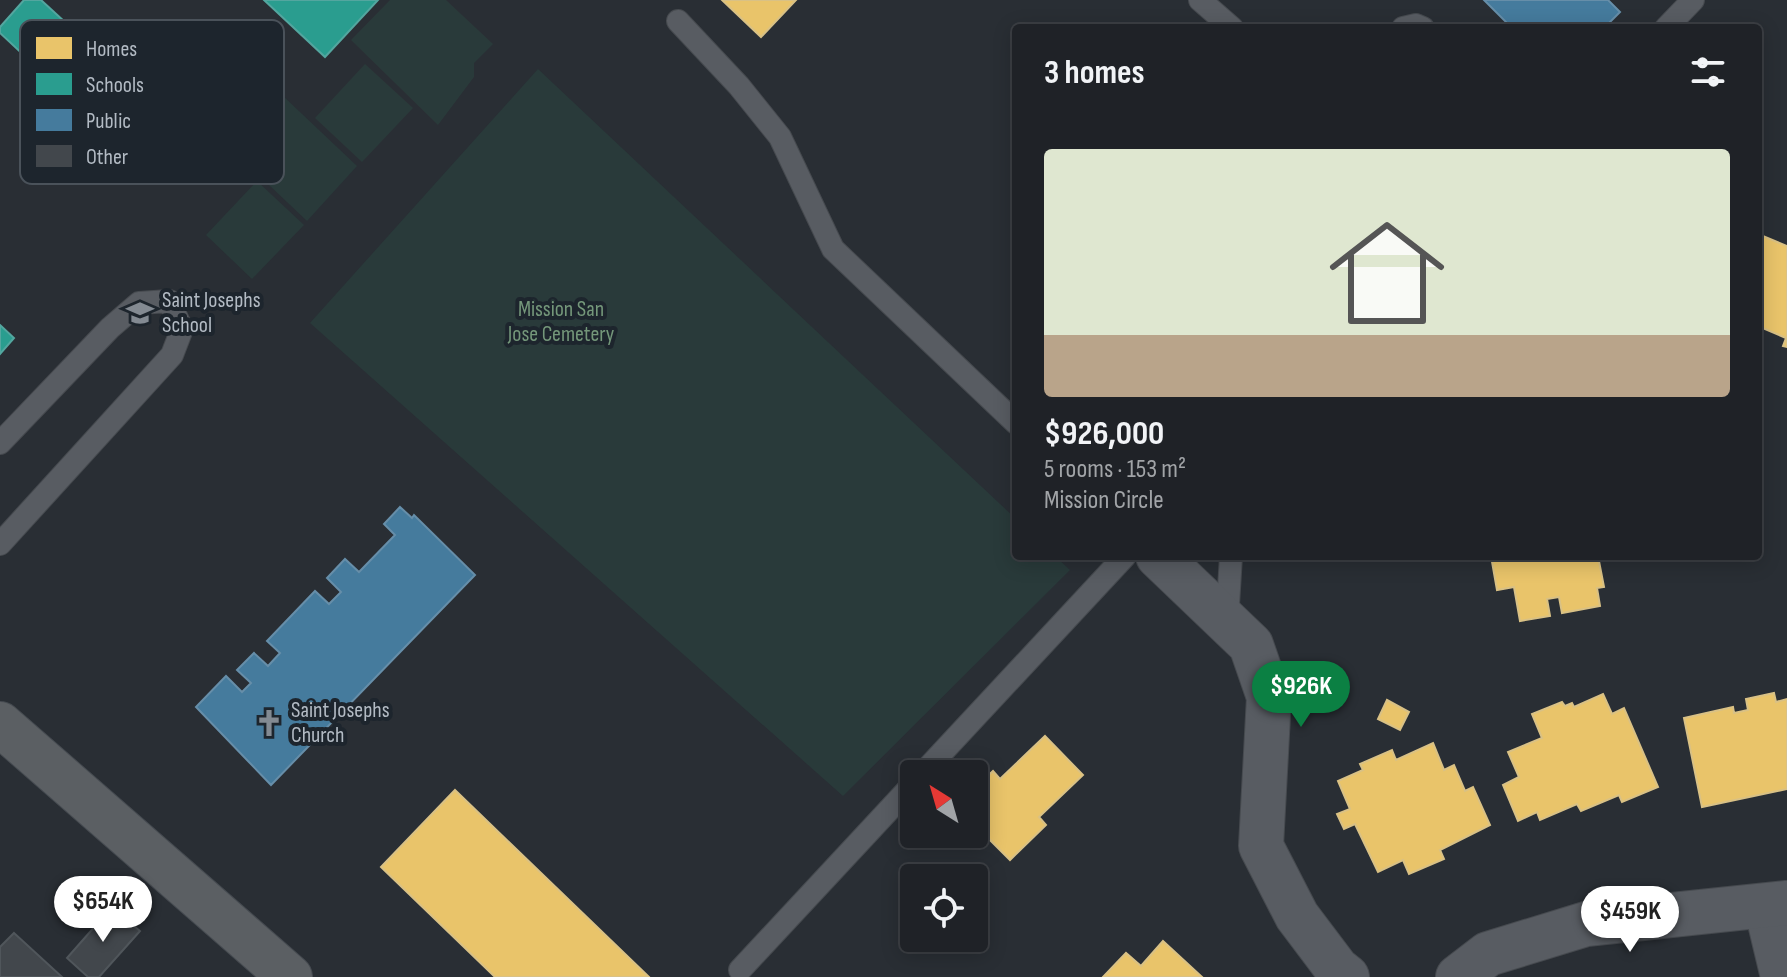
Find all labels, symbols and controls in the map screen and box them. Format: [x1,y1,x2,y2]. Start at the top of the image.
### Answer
legend [20,20,284,184]
text: Homes [86,36,137,63]
icon: filters [1686,50,1730,94]
text: 3 homes [1044,52,1145,93]
text: Schools [86,72,144,99]
text: Public [86,108,131,135]
text: Other [86,144,128,171]
icon: home [1315,201,1459,345]
place label: Saint Josephs School [162,287,261,339]
park label: Mission San Jose Cemetery [507,296,615,348]
school or university icon: Saint Josephs School [125,298,155,328]
text: $926,000 [1044,413,1164,454]
text: 5 rooms · 153 m² [1044,454,1186,485]
text: Mission Circle [1044,485,1164,516]
pin: $926K [1245,661,1357,729]
text: $926K [1270,671,1332,702]
place label: Saint Josephs Church [291,697,390,749]
church icon: Saint Josephs Church [254,708,284,738]
north arrow [900,760,988,848]
map controls [900,760,988,952]
button: locate [900,864,988,952]
pin: $654K [47,876,159,944]
text: $654K [72,886,134,917]
pin: $459K [1574,886,1686,954]
text: $459K [1599,896,1661,927]

